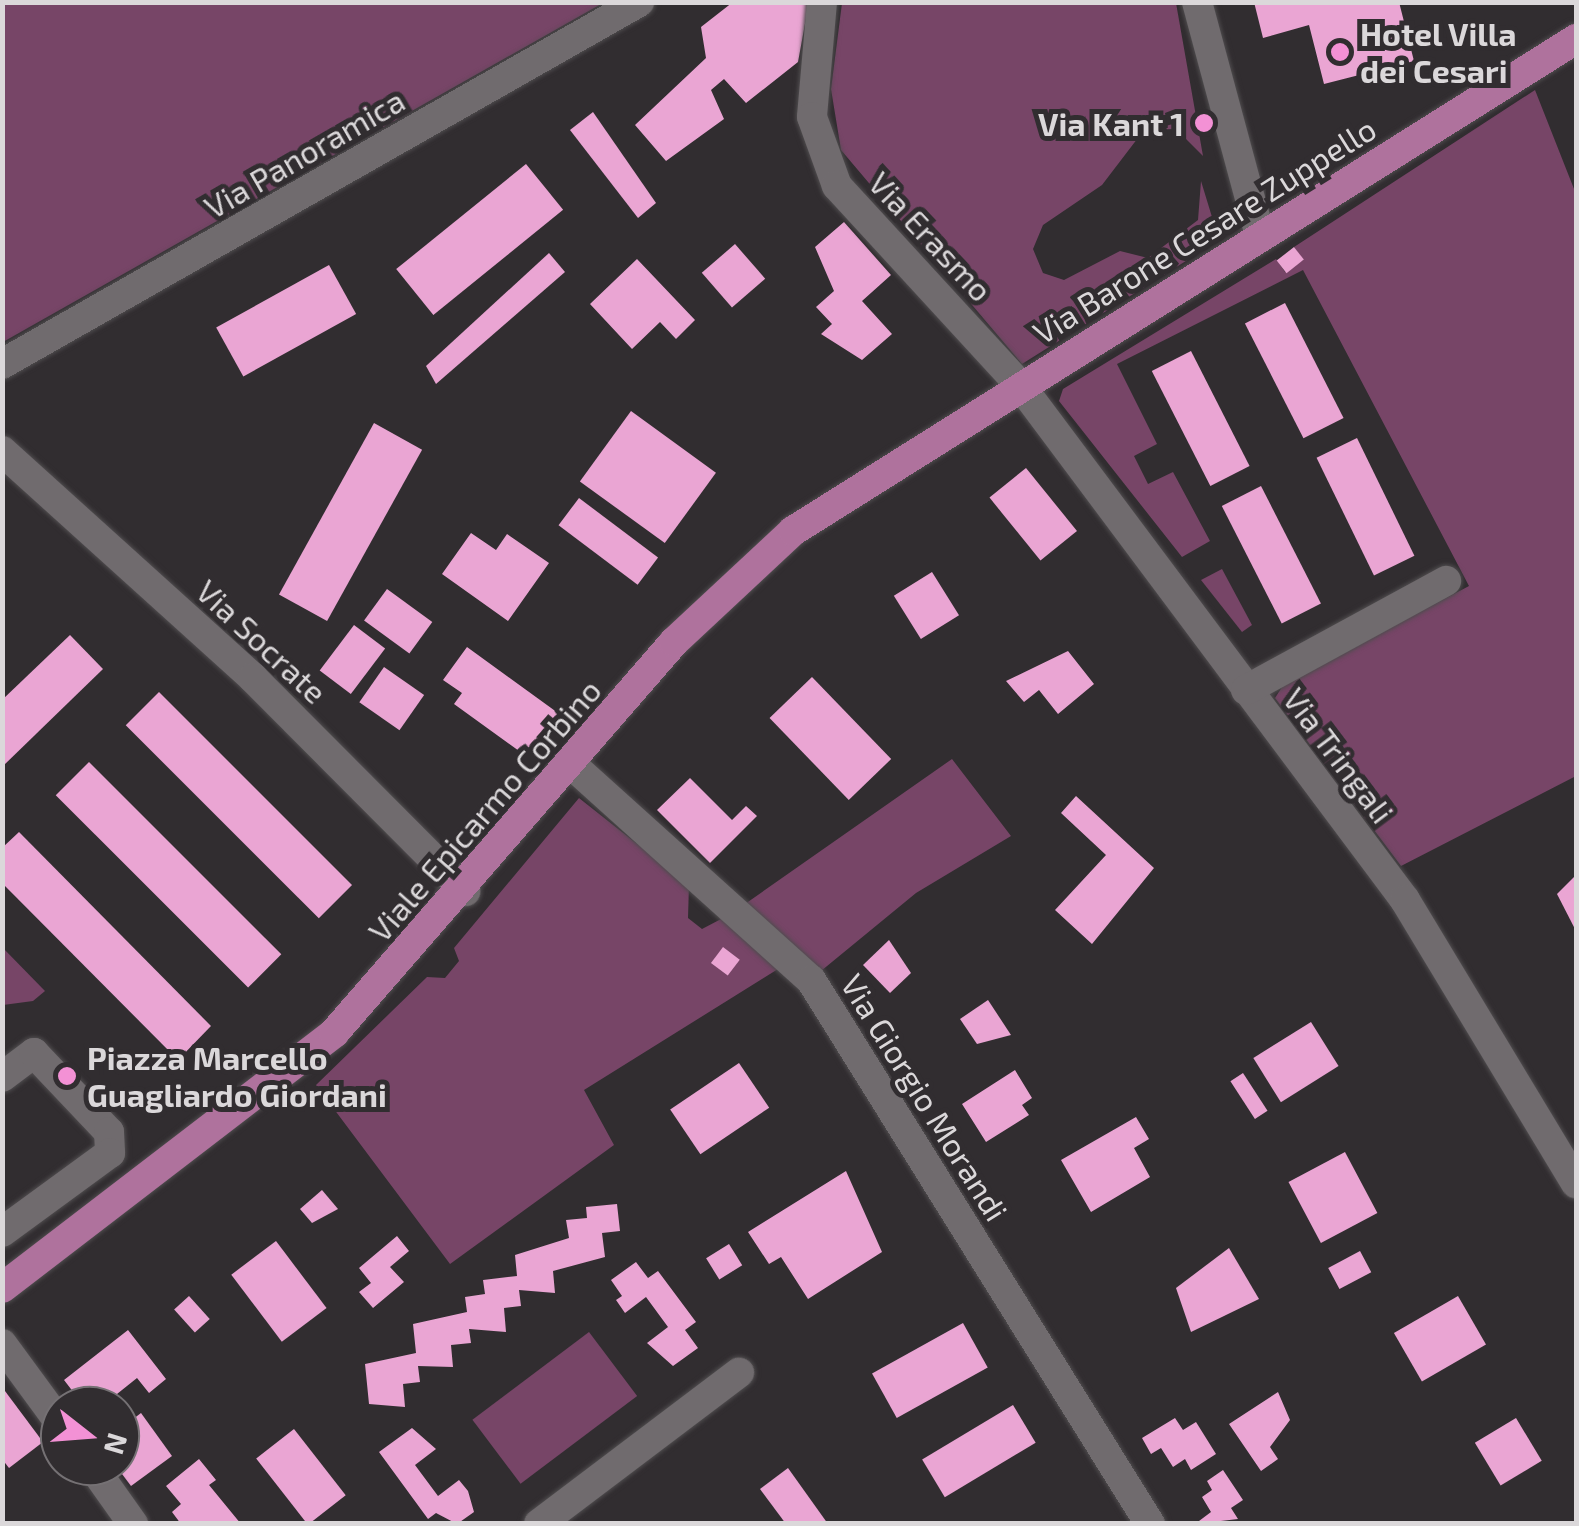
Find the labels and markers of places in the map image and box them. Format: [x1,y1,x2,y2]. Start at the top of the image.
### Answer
place label: Hotel Villa dei Cesari [1360,15,1518,90]
marker: Hotel Villa dei Cesari [1329,41,1351,63]
place label: Via Kant 1 [1038,104,1184,142]
marker: Via Kant 1 [1193,112,1215,134]
place label: Piazza Marcello Guagliardo Giordani [87,1039,387,1114]
marker: Piazza Marcello Guagliardo Giordani [56,1065,78,1087]

